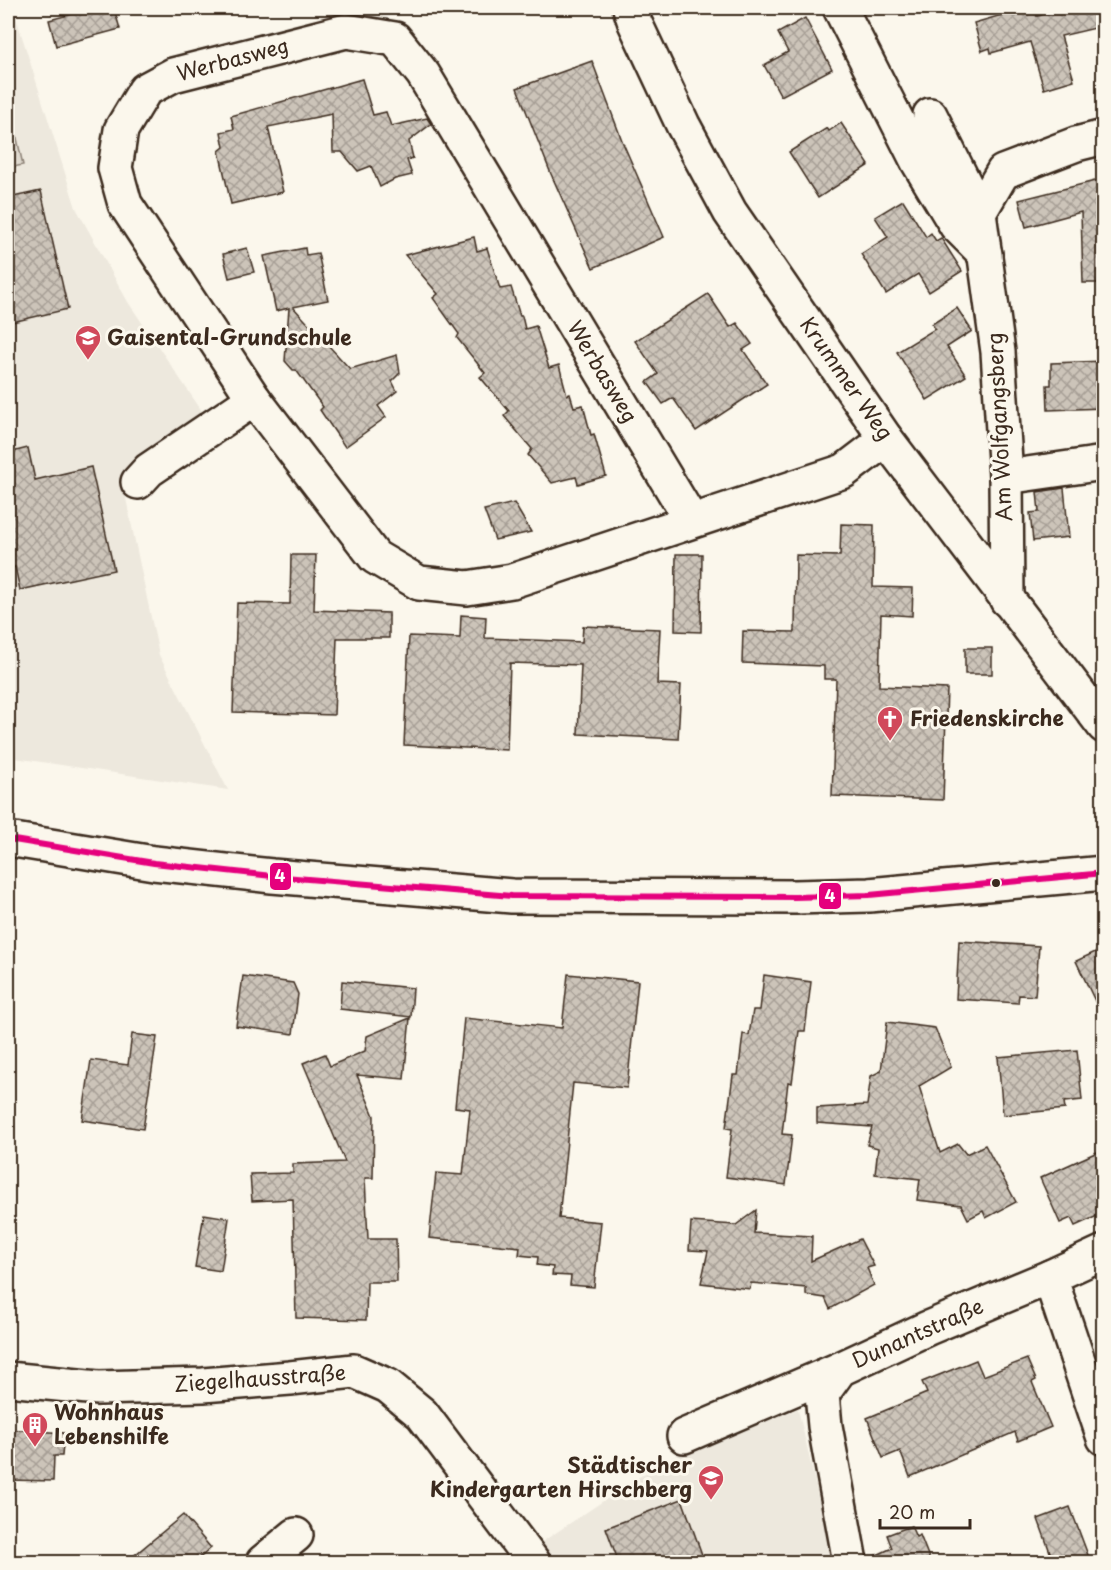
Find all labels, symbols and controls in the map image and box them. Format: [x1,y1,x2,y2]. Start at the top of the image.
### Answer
street label: Werbasweg [173,28,292,88]
street label: Krummer Weg [793,310,902,446]
street label: Werbasweg [560,314,647,428]
place label: Gaisental-Grundschule [107,320,352,352]
school or university icon: Gaisental-Grundschule [73,323,103,361]
street label: Am Wolfgangsberg [977,332,1019,522]
place label: Friedenskirche [910,701,1064,733]
church icon: Friedenskirche [875,704,905,742]
line badge: 4 [269,862,292,891]
text: 4 [275,863,286,887]
unlabelled marker [990,877,1002,889]
line badge: 4 [818,882,842,910]
text: 4 [825,883,836,907]
street label: Dunantstraße [846,1289,988,1375]
street label: Ziegelhausstraße [173,1355,347,1399]
place label: Wohnhaus Lebenshilfe [54,1395,169,1451]
building icon: Wohnhaus Lebenshilfe [20,1410,50,1448]
place label: Städtischer Kindergarten Hirschberg [430,1448,692,1504]
school or university icon: Städtischer Kindergarten Hirschberg [696,1463,726,1501]
scale bar [880,1492,970,1530]
text: 20 m [889,1498,935,1525]

